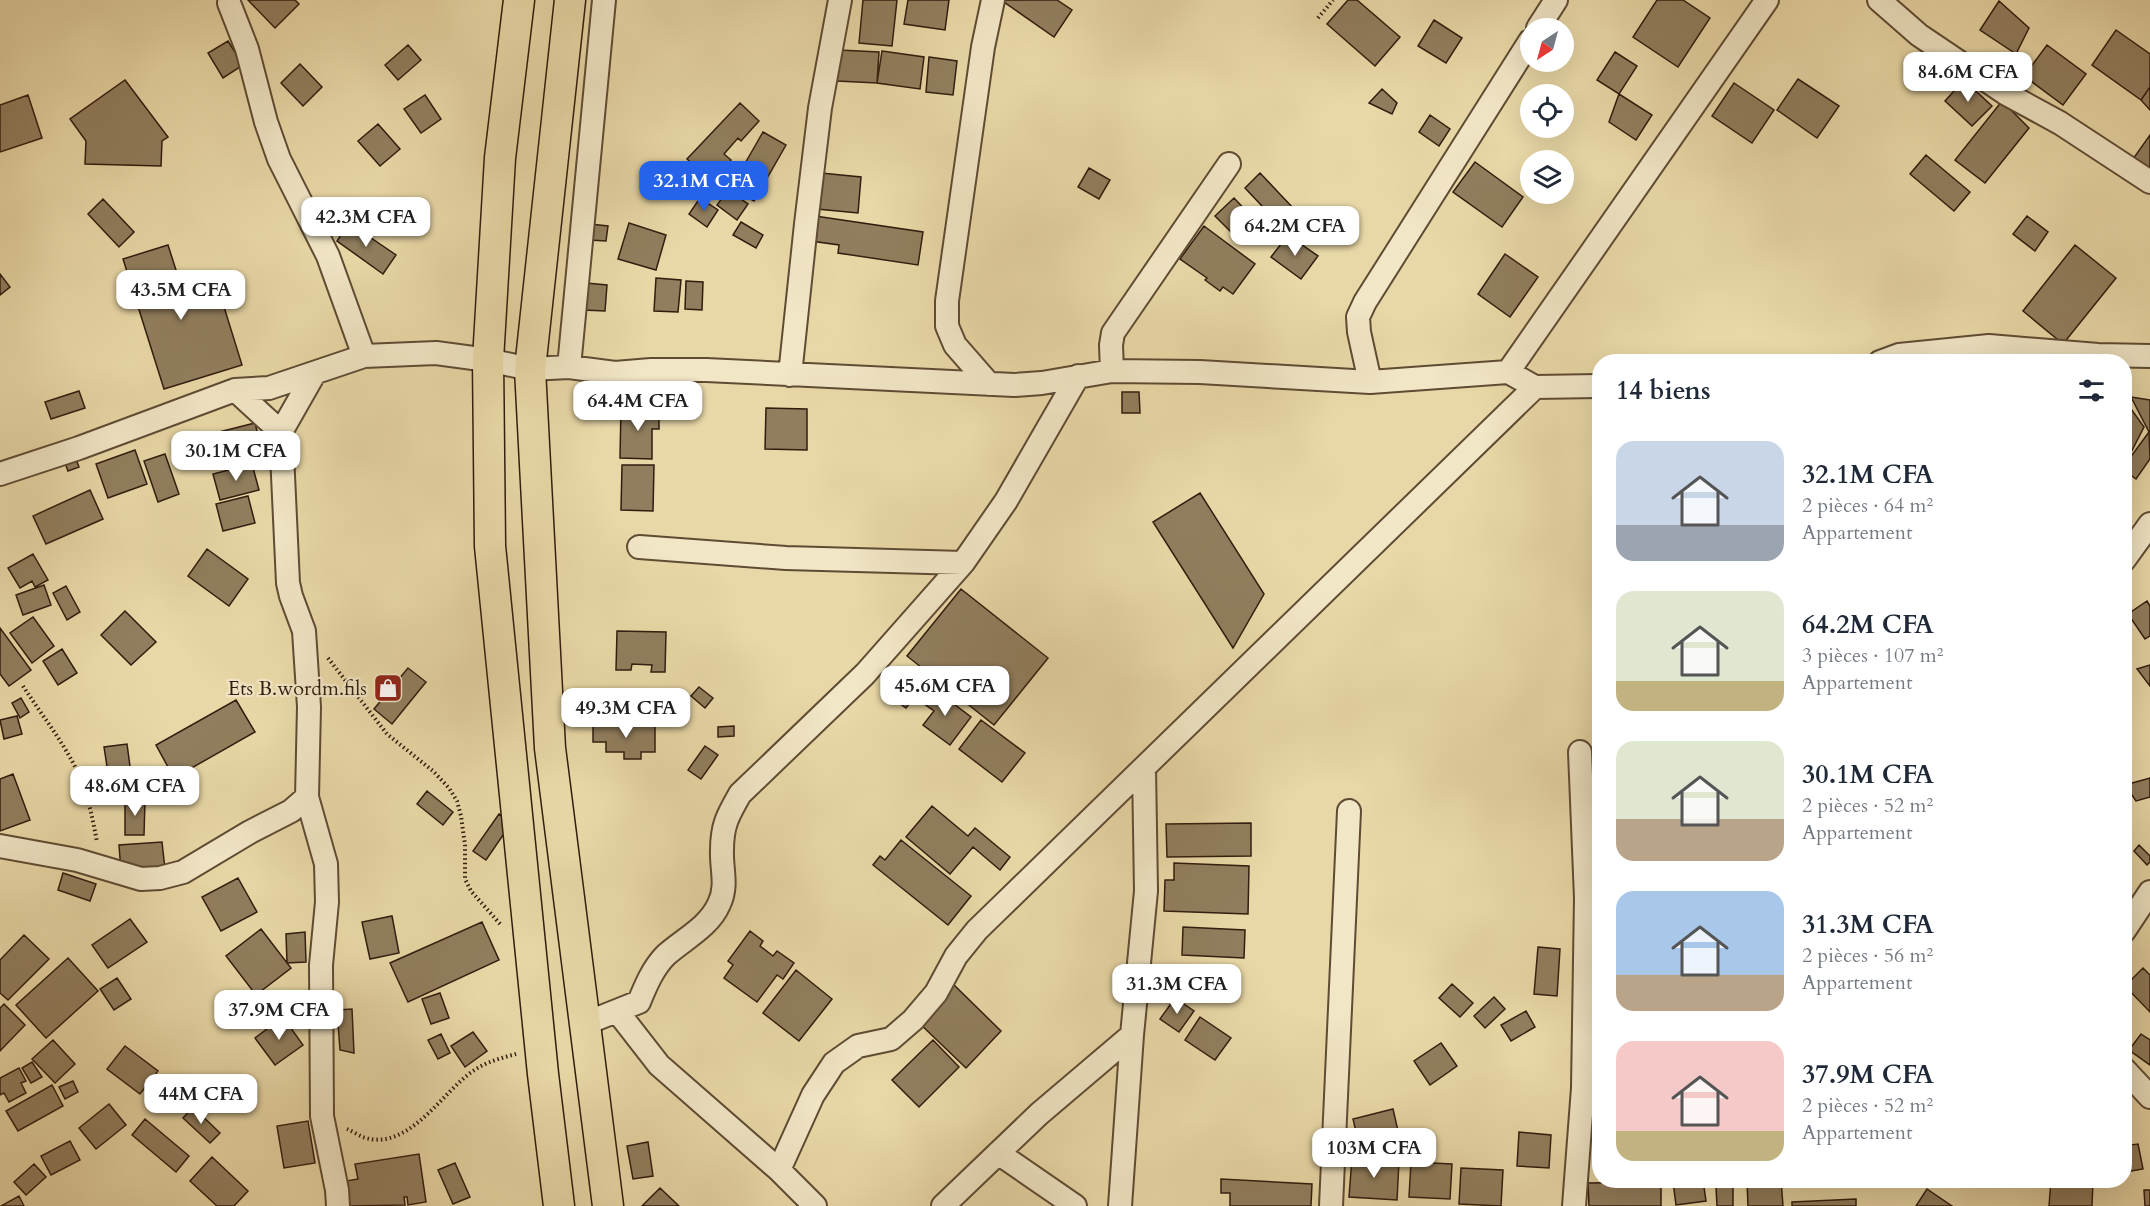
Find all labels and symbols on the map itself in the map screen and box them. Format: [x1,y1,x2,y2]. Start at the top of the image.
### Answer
north arrow [1520,18,1574,72]
pin: 84.6M CFA [1899,52,2037,103]
pin: 32.1M CFA [635,161,773,212]
pin: 42.3M CFA [297,197,435,248]
pin: 64.2M CFA [1226,206,1364,257]
pin: 43.5M CFA [112,270,250,321]
pin: 64.4M CFA [569,381,707,432]
pin: 30.1M CFA [167,431,305,482]
pin: 45.6M CFA [876,666,1014,717]
shop icon: Ets B.wordm.fils [372,672,404,704]
place label: Ets B.wordm.fils [228,675,367,702]
pin: 49.3M CFA [557,688,695,739]
pin: 48.6M CFA [66,766,204,817]
pin: 31.3M CFA [1108,964,1246,1015]
pin: 37.9M CFA [210,990,348,1041]
pin: 44M CFA [146,1074,256,1125]
pin: 103M CFA [1312,1128,1436,1179]

